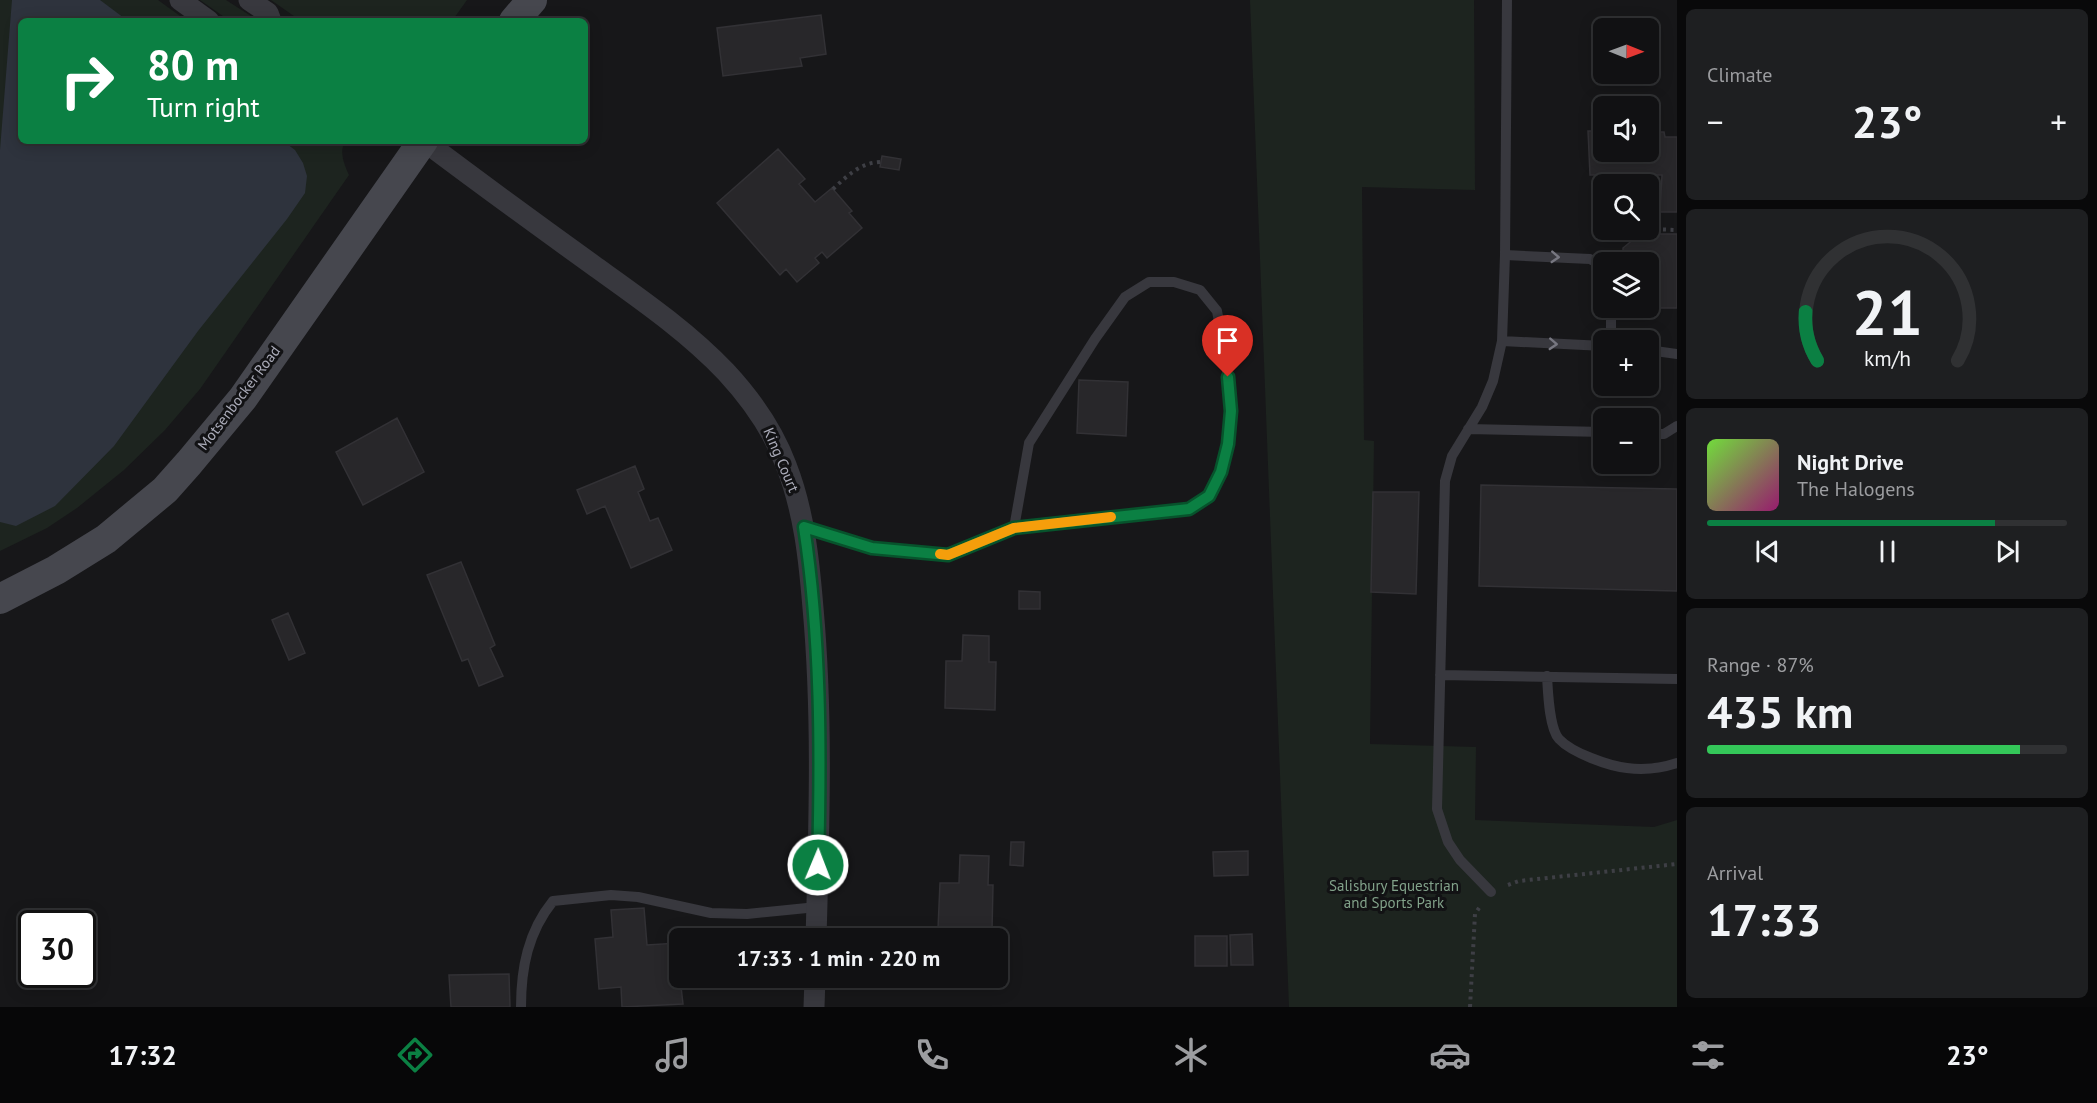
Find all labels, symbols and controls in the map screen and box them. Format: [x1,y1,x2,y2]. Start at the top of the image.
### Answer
north arrow [1593,18,1659,84]
map controls [1593,18,1659,474]
text: 80 m [147,37,239,92]
icon: right [48,42,126,120]
text: Climate [1707,62,1773,88]
text: Turn right [147,90,260,124]
text: 23° [1852,92,1922,150]
button: sound [1593,96,1659,162]
text: − [1707,100,1724,143]
text: + [2050,100,2067,143]
button: search [1593,174,1659,240]
one-way arrow [1551,251,1560,264]
button: layers [1593,252,1659,318]
text: 21 [1852,271,1922,352]
pin [1202,315,1253,377]
icon: arrive [1211,324,1244,357]
button: + [1593,330,1659,396]
one-way arrow [1548,337,1557,350]
street label: Motsenbocker Road [193,342,284,454]
text: km/h [1863,344,1910,372]
button: − [1593,408,1659,474]
street label: King Court [759,425,804,495]
text: Night Drive [1797,448,1904,476]
text: The Halogens [1797,476,1915,502]
icon: previous [1751,535,1784,568]
icon: pause [1871,535,1904,568]
icon: next [1991,535,2024,568]
text: Range · 87% [1707,652,1814,678]
text: 435 km [1707,682,1853,740]
position arrow [786,833,850,897]
text: Arrival [1707,860,1763,886]
park label: Salisbury Equestrian and Sports Park [1329,876,1459,912]
text: 17:33 [1707,890,1821,948]
speed limit sign: 30 [18,910,96,988]
text: 17:33 · 1 min · 220 m [737,944,940,972]
icon: directions [394,1034,436,1076]
icon: music [652,1034,694,1076]
icon: phone [911,1034,953,1076]
icon: climate [1170,1034,1212,1076]
icon: car [1429,1034,1471,1076]
icon: filters [1687,1034,1729,1076]
text: 17:32 [108,1038,177,1072]
text: 23° [1946,1038,1989,1072]

